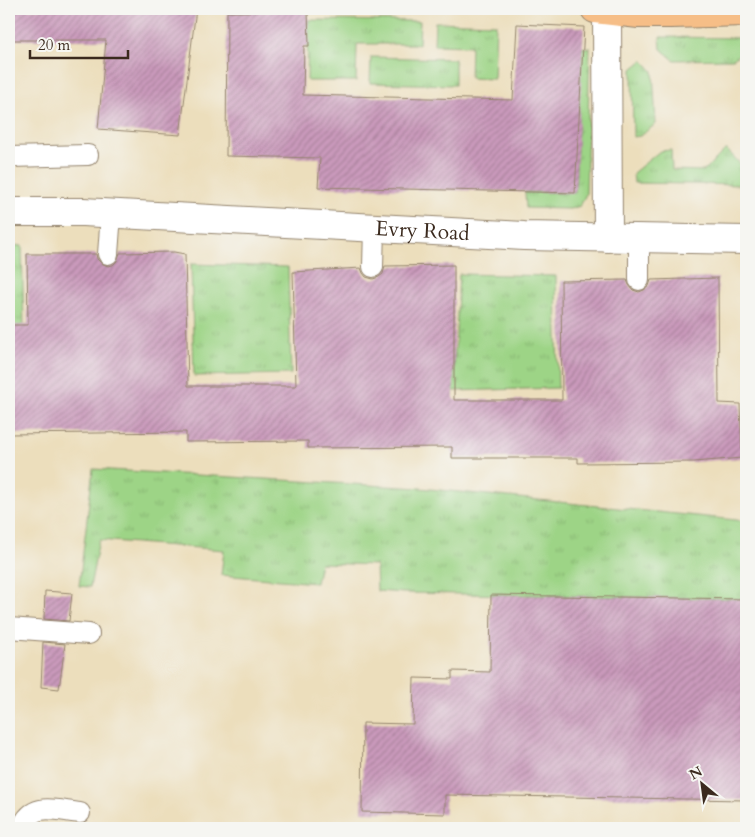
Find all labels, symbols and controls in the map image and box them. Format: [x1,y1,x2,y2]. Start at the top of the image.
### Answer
scale bar [30,28,128,60]
text: 20 m [38,35,70,55]
street label: Evry Road [375,214,470,248]
north arrow [678,760,728,810]
text: N [686,762,706,784]

